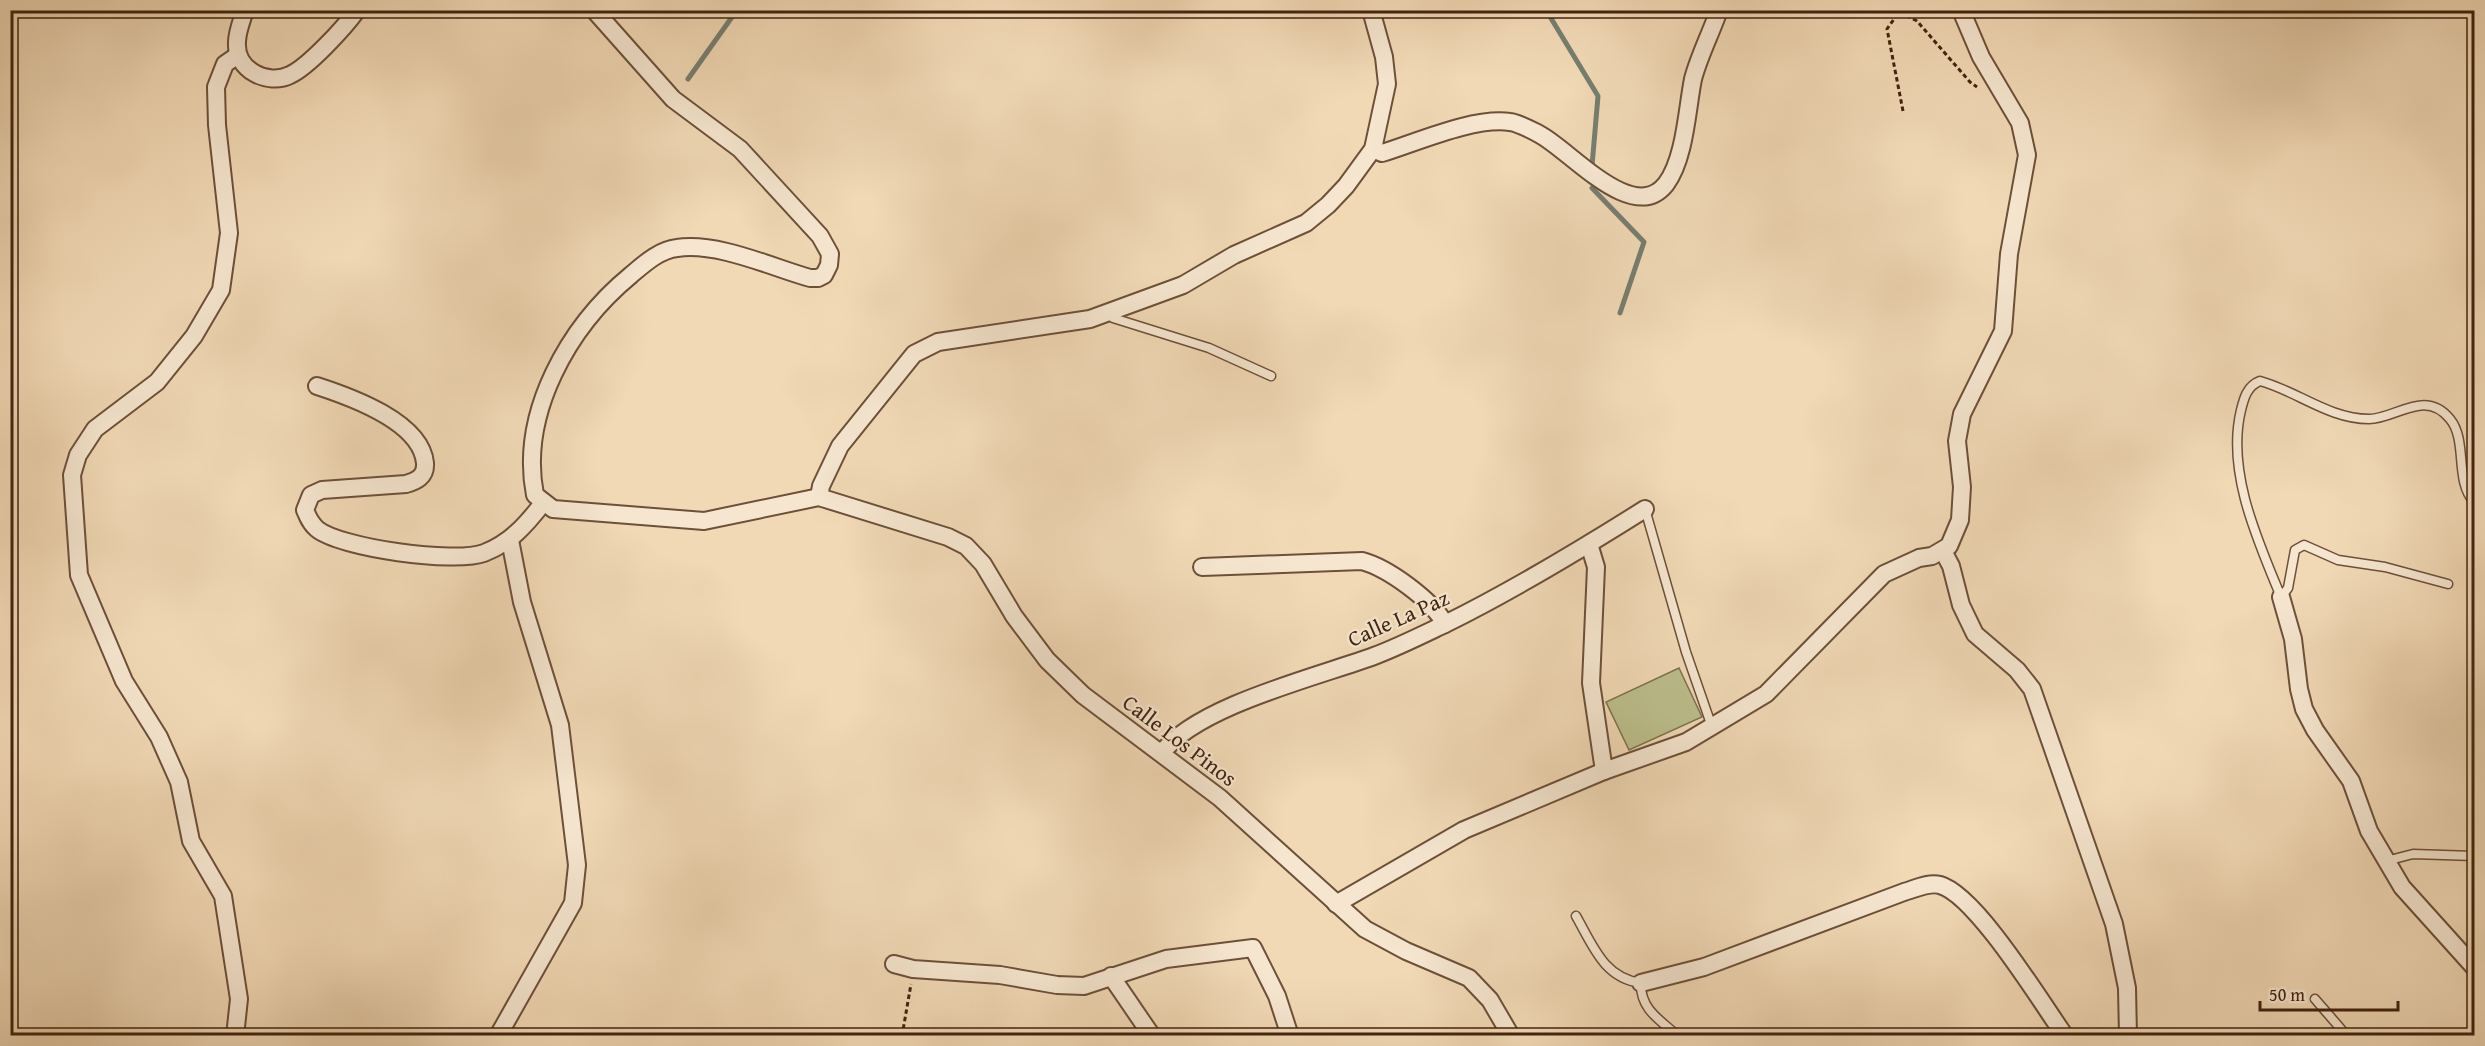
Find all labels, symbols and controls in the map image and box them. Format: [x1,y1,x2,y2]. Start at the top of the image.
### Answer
street label: Calle La Paz [1342,581,1454,655]
street label: Calle Los Pinos [1116,686,1244,794]
scale bar [2260,974,2398,1012]
text: 50 m [2269,981,2305,1008]

